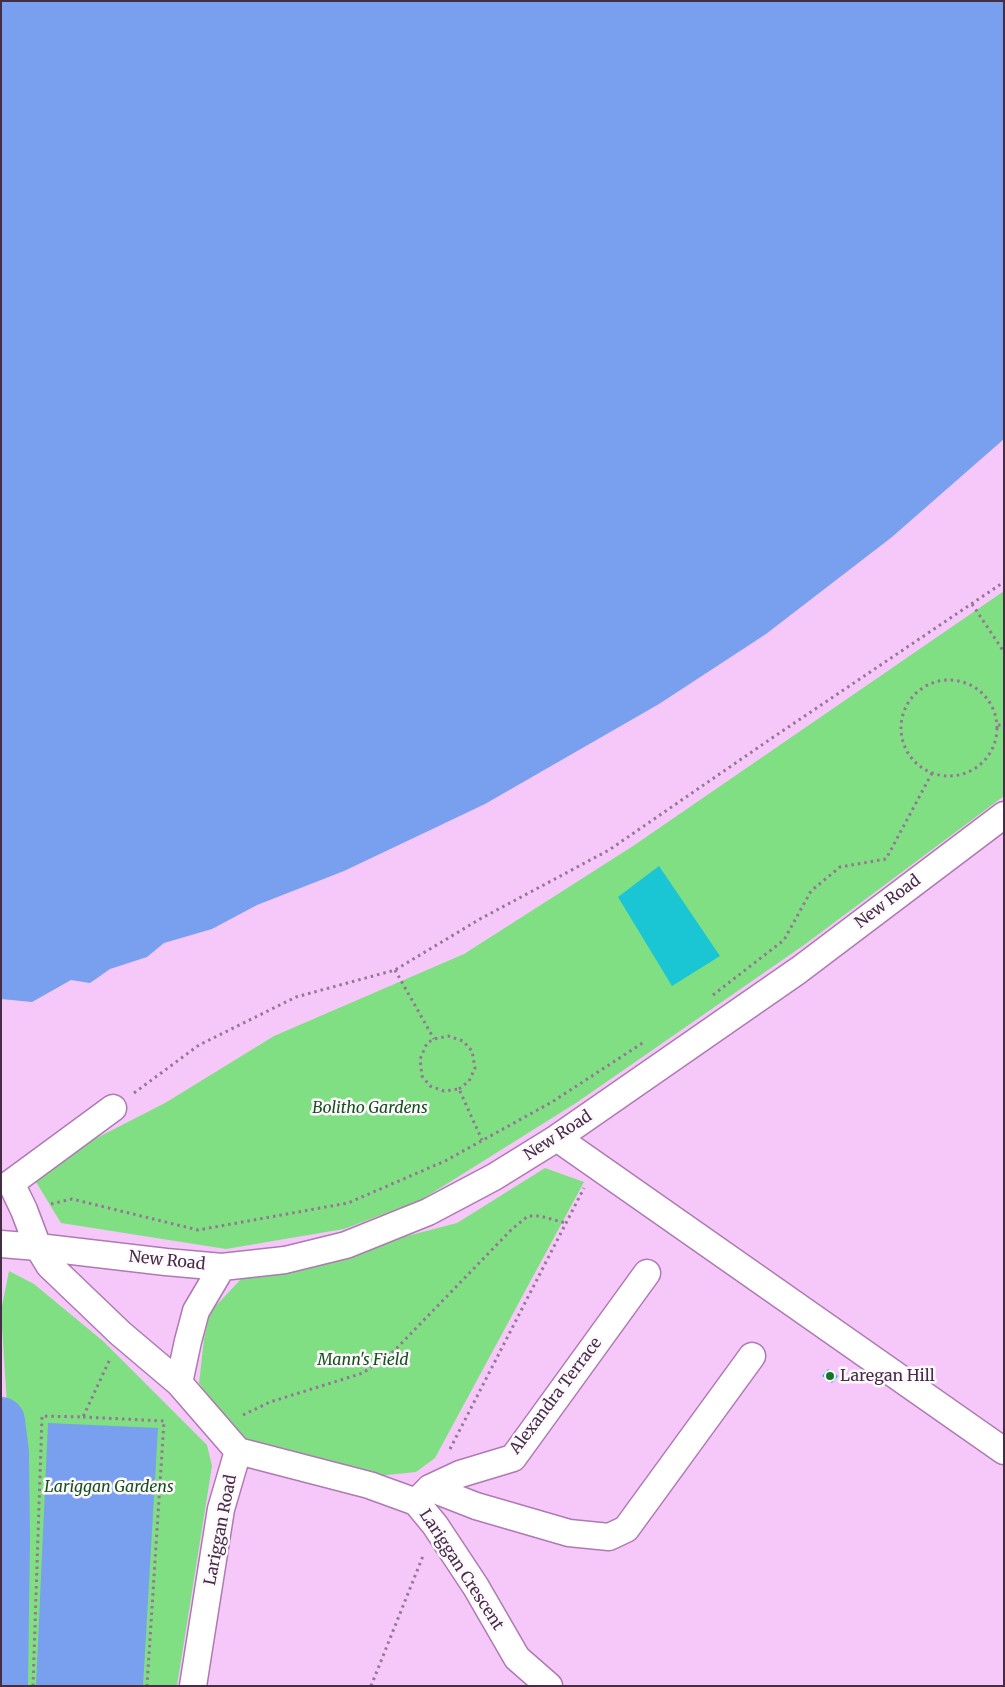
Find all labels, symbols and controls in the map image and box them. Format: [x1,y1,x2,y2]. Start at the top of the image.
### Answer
street label: New Road [852,871,924,933]
park label: Bolitho Gardens [312,1098,428,1118]
street label: New Road [521,1107,595,1165]
street label: New Road [128,1247,206,1275]
street label: Alexandra Terrace [506,1334,606,1458]
park label: Mann's Field [318,1350,408,1370]
place label: Laregan Hill [840,1366,935,1386]
marker: Laregan Hill [824,1370,836,1382]
street label: Lariggan Road [201,1473,241,1587]
park label: Lariggan Gardens [44,1477,174,1497]
street label: Lariggan Crescent [415,1506,507,1634]

